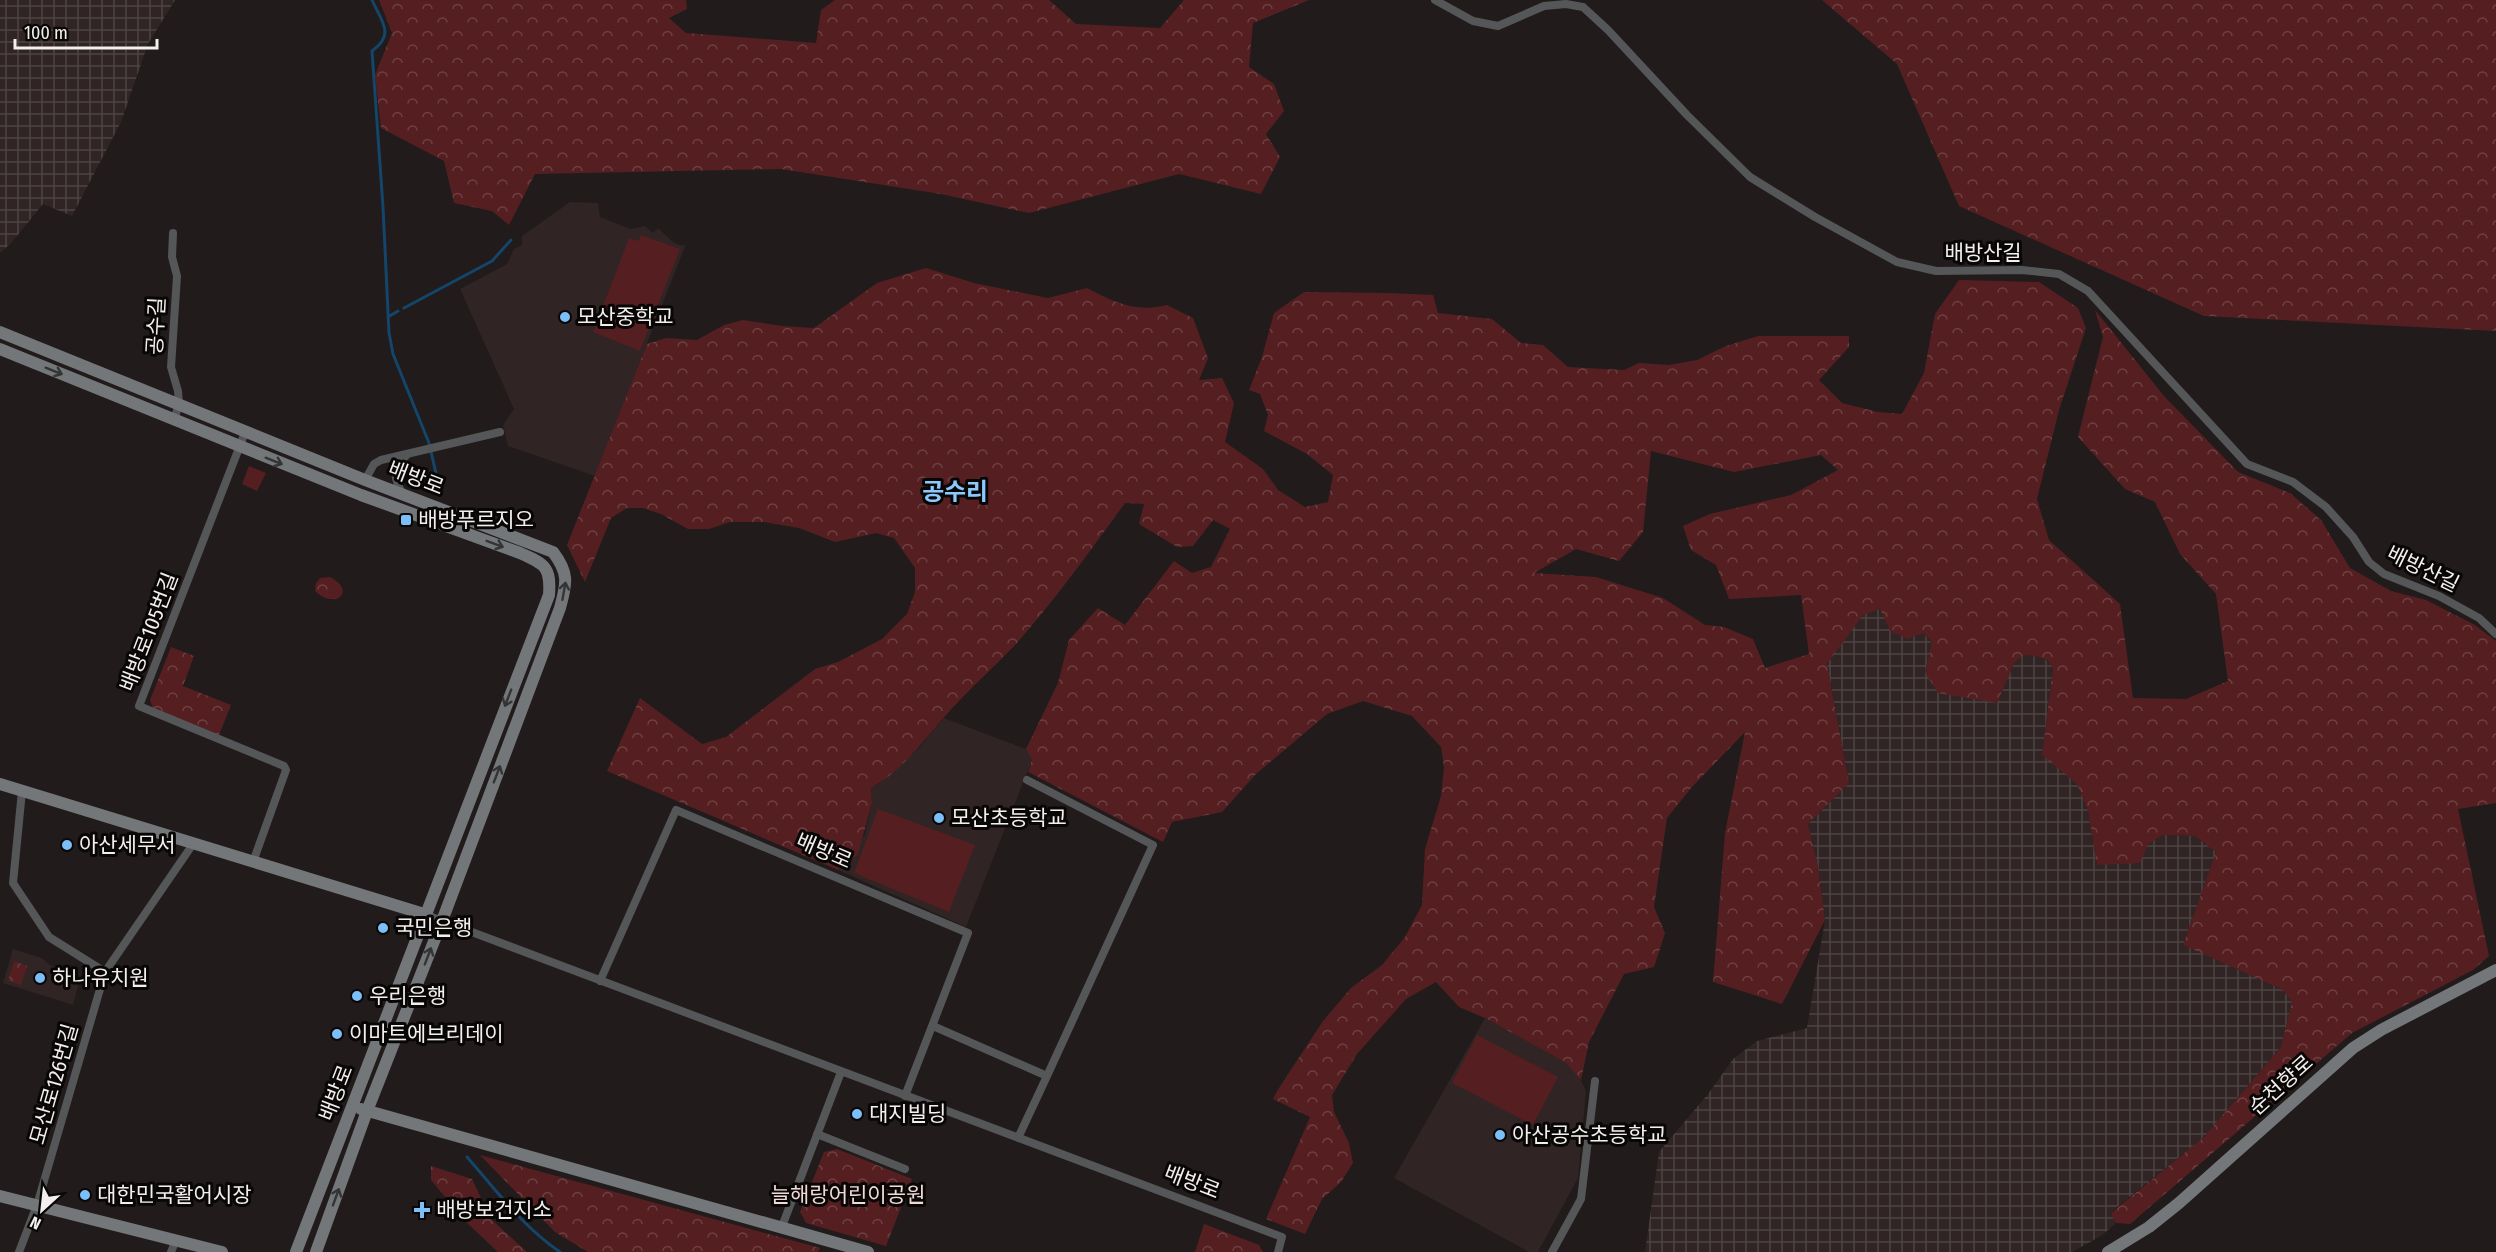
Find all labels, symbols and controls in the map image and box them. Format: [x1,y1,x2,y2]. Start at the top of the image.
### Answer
scale bar [15,12,158,50]
text: 100 m [24,22,68,44]
street label: 배방산길 [1944,240,2022,266]
street label: 공수길 [142,296,170,356]
place label: 모산중학교 [577,304,674,330]
marker: 모산중학교 [558,310,572,324]
one-way arrow [44,366,63,377]
street label: 배방로 [384,455,448,501]
one-way arrow [264,456,282,467]
district label: 공수리 [922,478,988,506]
place label: 배방푸르지오 [418,507,534,533]
marker: 배방푸르지오 [399,513,413,527]
one-way arrow [486,540,504,551]
street label: 배방산길 [2383,540,2463,598]
street label: 배방로105번길 [114,569,184,695]
one-way arrow [559,582,570,601]
one-way arrow [502,688,513,706]
one-way arrow [493,765,504,784]
place label: 모산초등학교 [951,805,1067,831]
marker: 모산초등학교 [932,811,946,825]
street label: 배방로 [792,828,856,874]
place label: 아산세무서 [79,832,176,858]
marker: 아산세무서 [60,838,74,852]
place label: 국민은행 [395,915,472,941]
marker: 국민은행 [376,921,390,935]
one-way arrow [423,947,434,966]
place label: 하나유치원 [52,965,149,991]
marker: 하나유치원 [33,971,47,985]
place label: 우리은행 [369,983,446,1009]
marker: 우리은행 [350,989,364,1003]
street label: 모산로126번길 [24,1021,84,1147]
place label: 이마트에브리데이 [349,1021,504,1047]
marker: 이마트에브리데이 [330,1027,344,1041]
street label: 순천향로 [2244,1049,2318,1121]
street label: 배방로 [313,1061,359,1125]
place label: 대지빌딩 [869,1101,946,1127]
marker: 대지빌딩 [850,1107,864,1121]
place label: 아산공수초등학교 [1512,1122,1667,1148]
marker: 아산공수초등학교 [1493,1128,1507,1142]
street label: 배방로 [1160,1159,1224,1205]
north arrow [12,1180,72,1240]
place label: 대한민국활어시장 [97,1182,252,1208]
park label: 늘해랑어린이공원 [771,1182,925,1208]
marker: 대한민국활어시장 [78,1188,92,1202]
one-way arrow [331,1188,342,1207]
place label: 배방보건지소 [436,1197,552,1223]
marker: 배방보건지소 [413,1201,431,1219]
text: N [27,1212,44,1234]

